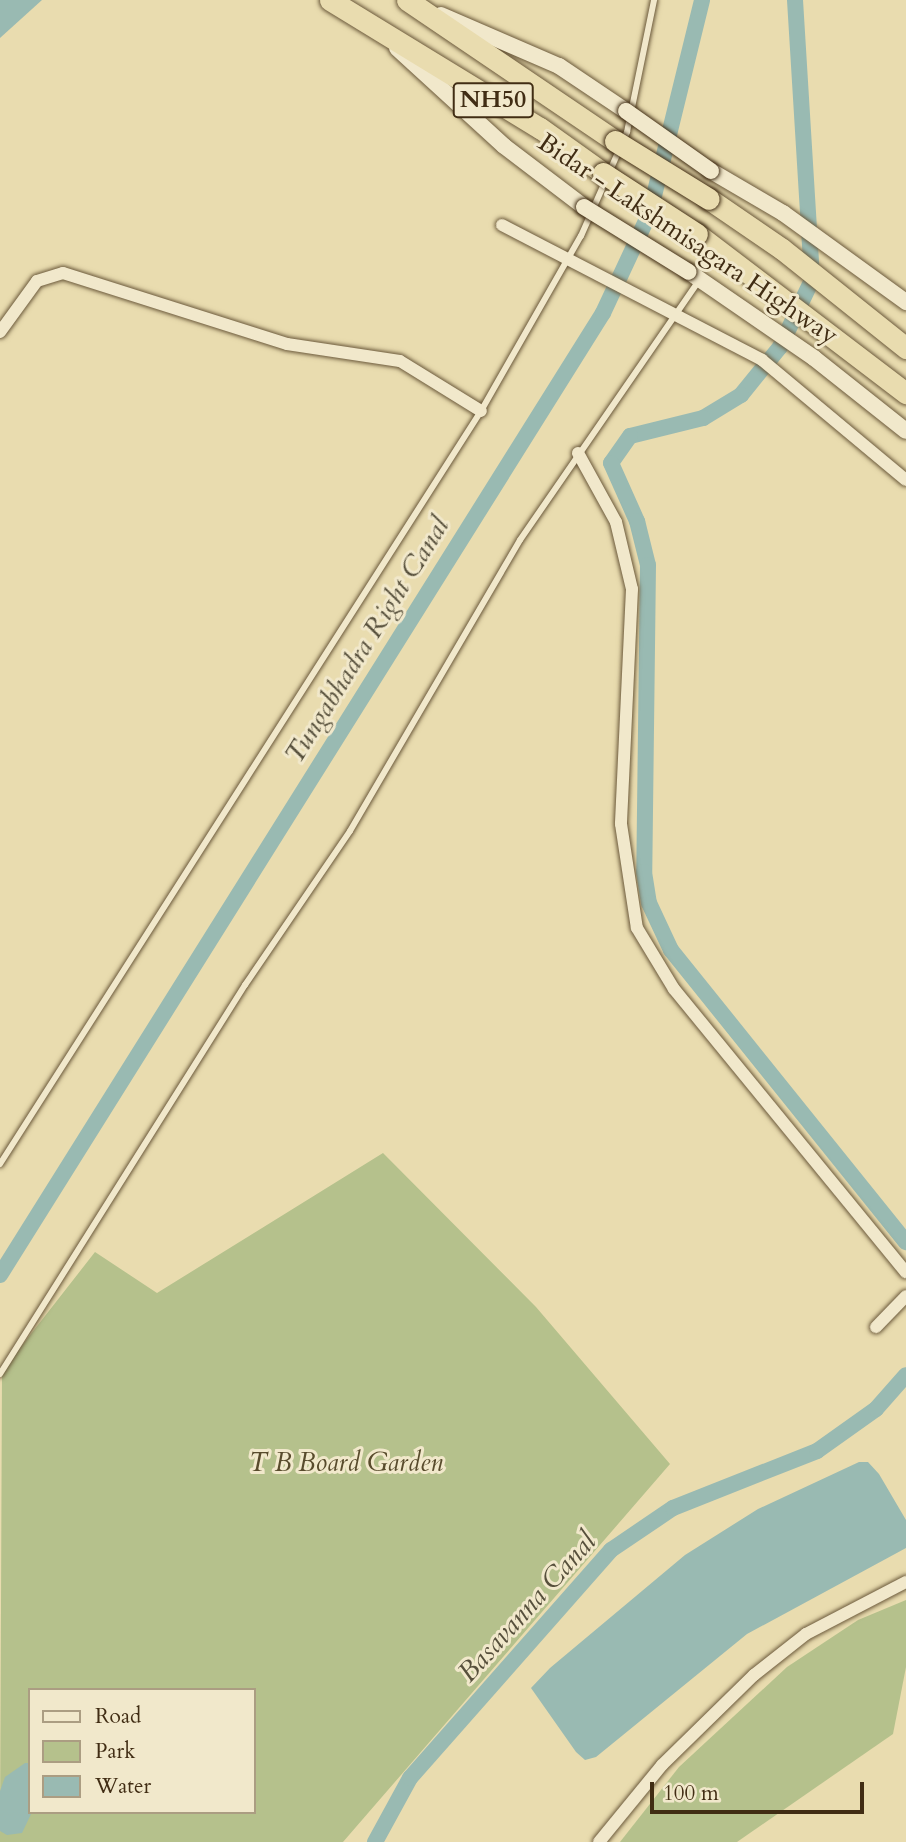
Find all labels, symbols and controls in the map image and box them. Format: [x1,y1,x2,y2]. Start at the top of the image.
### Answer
road number: NH50 [451,80,535,120]
street label: Bidar - Lakshmisagara Highway [532,127,844,351]
water label: Tungabhadra Right Canal [277,510,457,770]
park label: T B Board Garden [249,1447,443,1479]
water label: Basavanna Canal [451,1525,603,1689]
legend [28,1688,256,1814]
text: Road [95,1702,141,1731]
text: Park [95,1737,135,1766]
scale bar [654,1769,867,1813]
text: Water [95,1772,151,1801]
text: 100 m [663,1779,719,1808]

